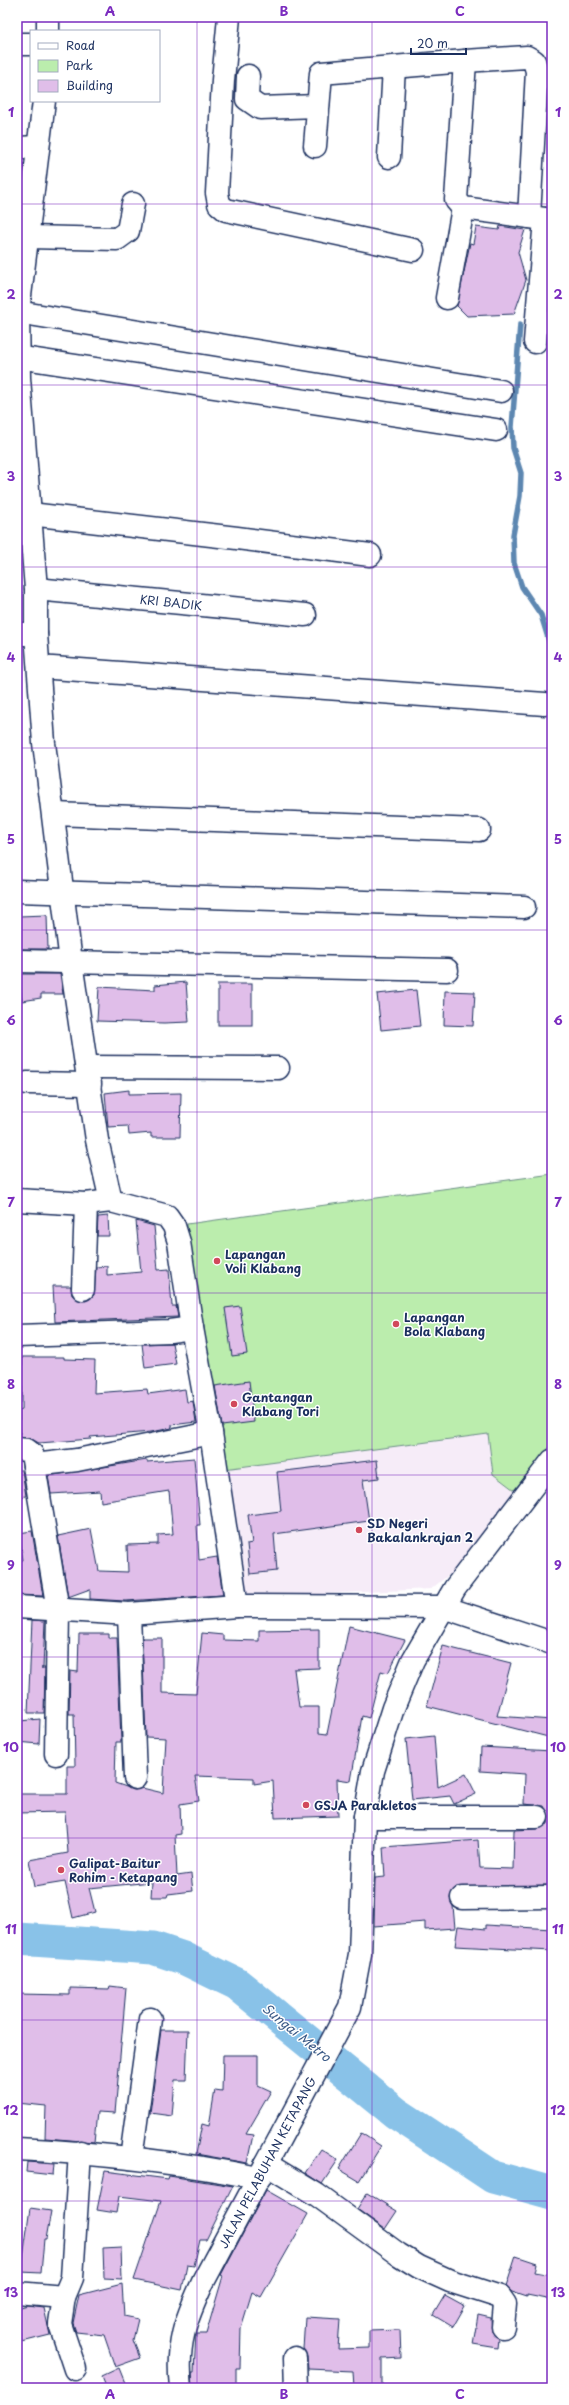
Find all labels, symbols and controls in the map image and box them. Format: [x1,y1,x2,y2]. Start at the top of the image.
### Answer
text: A [105,1,115,20]
text: B [280,1,289,20]
text: C [455,1,465,20]
legend [30,30,160,102]
scale bar [411,30,466,56]
text: 20 m [417,34,448,52]
text: Road [66,36,95,54]
text: Park [66,56,93,74]
text: Building [66,76,113,94]
text: 1 [8,102,14,121]
text: 1 [555,102,561,121]
text: 2 [6,284,16,303]
text: 2 [553,284,563,303]
text: 3 [7,466,16,485]
text: 3 [554,466,563,485]
street label: KRI BADIK [139,590,203,614]
text: 4 [7,647,16,666]
text: 4 [554,647,563,666]
text: 5 [7,829,15,848]
text: 5 [554,829,562,848]
text: 6 [6,1010,16,1029]
text: 6 [553,1010,563,1029]
text: 7 [7,1192,15,1211]
text: 7 [554,1192,562,1211]
place label: Lapangan Voli Klabang [225,1245,301,1277]
marker: Lapangan Voli Klabang [212,1256,222,1266]
place label: Lapangan Bola Klabang [404,1308,485,1340]
marker: Lapangan Bola Klabang [391,1319,401,1329]
text: 8 [7,1374,15,1393]
text: 8 [554,1374,562,1393]
place label: Gantangan Klabang Tori [242,1388,319,1420]
marker: Gantangan Klabang Tori [229,1399,239,1409]
place label: SD Negeri Bakalankrajan 2 [367,1514,474,1546]
marker: SD Negeri Bakalankrajan 2 [354,1525,364,1535]
text: 9 [7,1555,15,1574]
text: 9 [554,1555,562,1574]
text: 10 [3,1737,19,1756]
text: 10 [550,1737,566,1756]
place label: GSJA Parakletos [314,1796,417,1814]
marker: GSJA Parakletos [301,1800,311,1810]
place label: Galipat-Baitur Rohim - Ketapang [69,1854,177,1886]
marker: Galipat-Baitur Rohim - Ketapang [56,1865,66,1875]
text: 11 [5,1919,17,1938]
text: 11 [552,1919,564,1938]
water label: Sungai Metro [259,1998,336,2066]
street label: JALAN PELABUHAN KETAPANG [214,2073,320,2251]
text: 12 [3,2100,19,2119]
text: 12 [550,2100,566,2119]
text: 13 [4,2282,19,2301]
text: 13 [551,2282,566,2301]
text: A [105,2384,115,2403]
text: B [280,2384,289,2403]
text: C [455,2384,465,2403]

